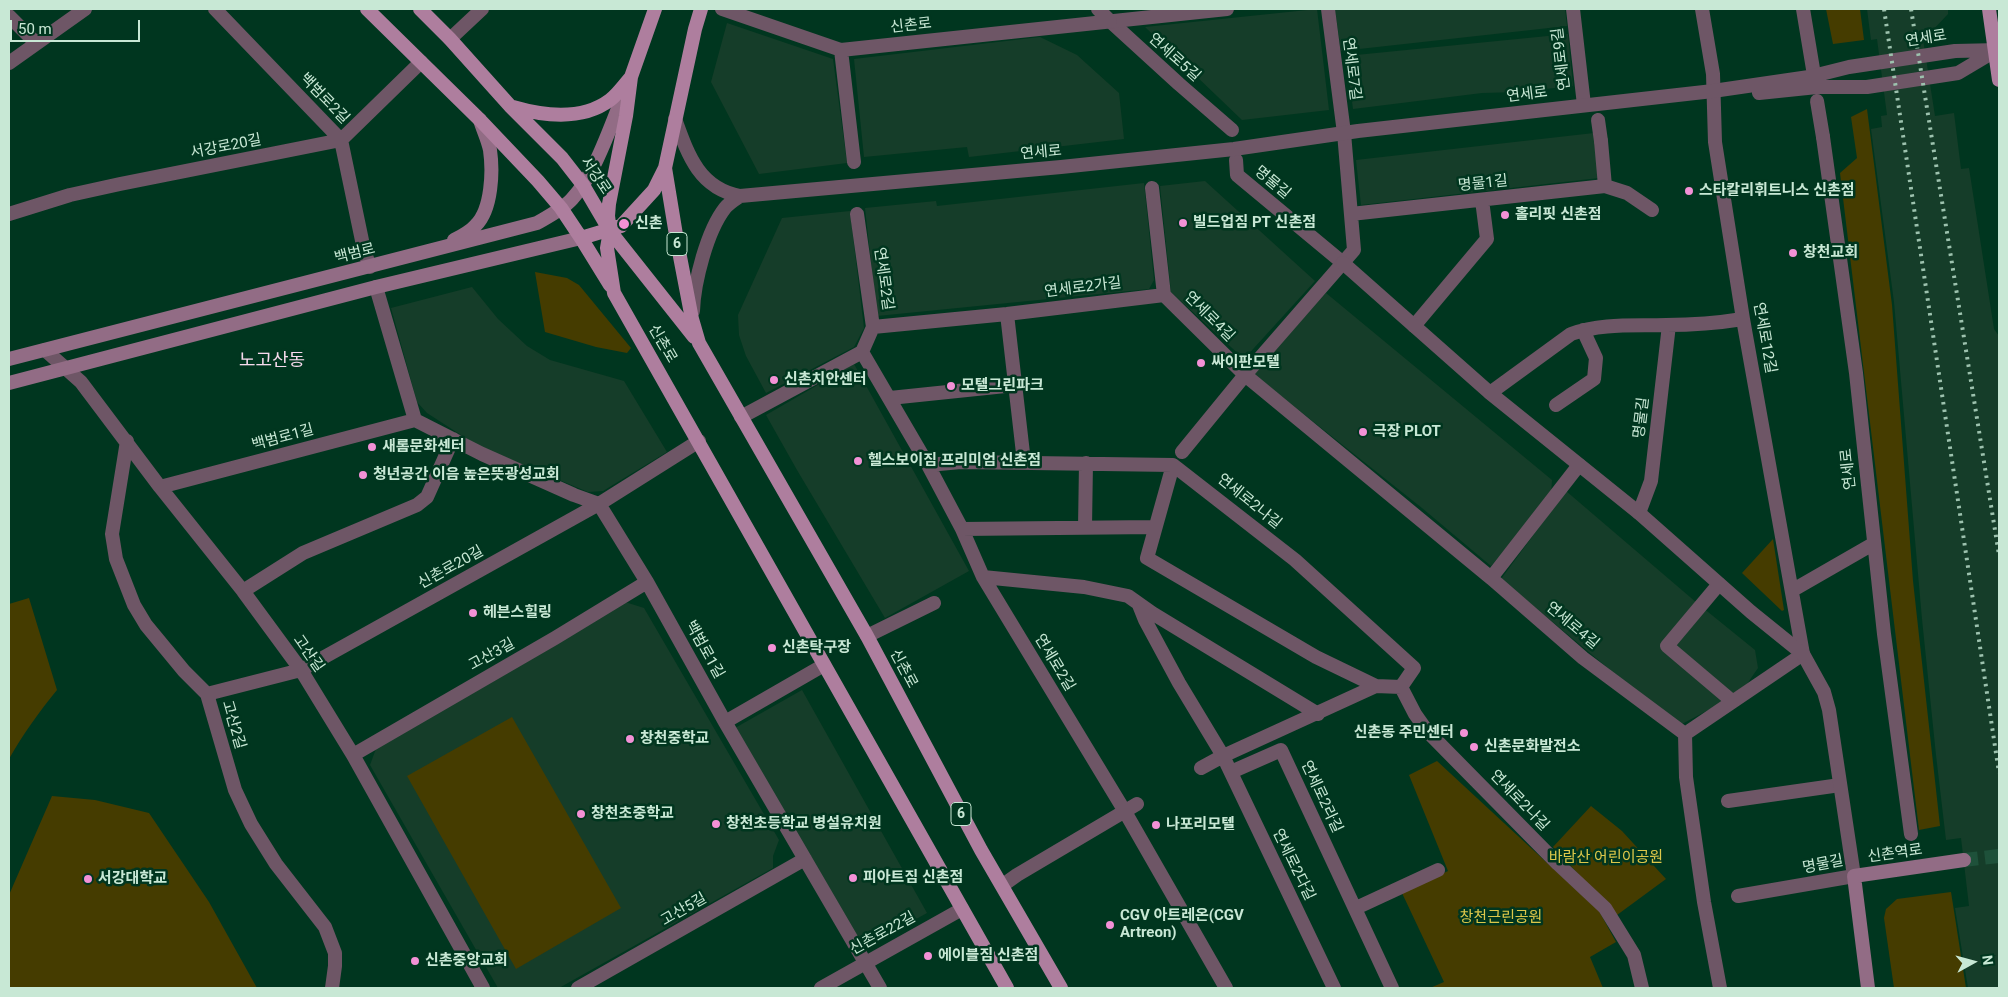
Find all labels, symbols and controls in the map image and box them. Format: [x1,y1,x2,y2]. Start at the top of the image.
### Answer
scale bar [12,10,142,42]
street label: 신촌로 [889,15,933,37]
text: 50 m [18,20,52,38]
street label: 연세로9길 [1549,26,1575,92]
street label: 연세로 [1904,27,1948,51]
street label: 연세로5길 [1144,30,1204,86]
street label: 연세로7길 [1338,36,1364,102]
street label: 백범로2길 [295,70,353,128]
street label: 연세로 [1505,84,1549,106]
street label: 서강로20길 [189,131,263,163]
street label: 연세로 [1020,142,1062,164]
street label: 서강로 [576,154,614,198]
street label: 명물길 [1250,163,1294,203]
street label: 명물1길 [1457,172,1509,196]
place label: 스타칼리휘트니스 신촌점 [1699,182,1855,200]
marker: 스타칼리휘트니스 신촌점 [1683,185,1695,197]
place label: 홀리핏 신촌점 [1515,206,1602,224]
marker: 홀리핏 신촌점 [1499,209,1511,221]
place label: 빌드업짐 PT 신촌점 [1193,214,1316,232]
place label: 신촌 [635,215,663,233]
marker: 신촌 [617,217,631,231]
marker: 빌드업짐 PT 신촌점 [1177,217,1189,229]
road number: 6 [667,232,687,255]
street label: 백범로 [333,240,377,268]
place label: 창천교회 [1803,244,1858,262]
street label: 연세로2길 [870,246,896,312]
marker: 창천교회 [1787,247,1799,259]
street label: 연세로2가길 [1043,274,1123,302]
street label: 연세로4길 [1180,288,1238,346]
street label: 연세로12길 [1749,301,1779,375]
street label: 신촌로 [644,322,680,366]
district label: 노고산동 [239,350,305,372]
place label: 싸이판모텔 [1211,354,1280,372]
marker: 싸이판모텔 [1195,357,1207,369]
place label: 신촌치안센터 [784,371,867,389]
marker: 신촌치안센터 [768,374,780,386]
place label: 모텔그린파크 [961,377,1044,395]
marker: 모텔그린파크 [945,380,957,392]
street label: 명물길 [1631,396,1653,440]
street label: 백범로1길 [250,421,316,455]
place label: 극장 PLOT [1373,423,1441,441]
marker: 극장 PLOT [1357,426,1369,438]
place label: 새롬문화센터 [382,438,465,456]
marker: 새롬문화센터 [366,441,378,453]
street label: 연세로 [1838,447,1860,491]
place label: 헬스보이짐 프리미엄 신촌점 [868,452,1041,470]
marker: 헬스보이짐 프리미엄 신촌점 [852,455,864,467]
place label: 청년공간 이음 높은뜻광성교회 [373,466,560,484]
marker: 청년공간 이음 높은뜻광성교회 [357,469,369,481]
street label: 연세로2나길 [1213,471,1285,533]
street label: 신촌로20길 [415,543,487,593]
street label: 연세로4길 [1542,599,1602,653]
place label: 헤븐스힐링 [483,604,552,622]
marker: 헤븐스힐링 [467,607,479,619]
street label: 백범로1길 [681,618,727,682]
street label: 연세로2길 [1030,631,1078,695]
street label: 고산길 [289,632,327,676]
street label: 고산3길 [466,635,518,675]
place label: 신촌탁구장 [782,639,851,657]
marker: 신촌탁구장 [766,642,778,654]
street label: 신촌로 [885,646,921,692]
street label: 고산2길 [217,699,249,751]
place label: 신촌동 주민센터 [1354,724,1454,742]
marker: 신촌동 주민센터 [1458,727,1470,739]
place label: 창천중학교 [640,730,709,748]
marker: 창천중학교 [624,733,636,745]
place label: 신촌문화발전소 [1484,738,1581,756]
marker: 신촌문화발전소 [1468,741,1480,753]
street label: 연세로2라길 [1296,758,1346,836]
street label: 연세로2나길 [1486,767,1552,835]
road number: 6 [951,802,971,826]
place label: 창천초중학교 [591,805,674,823]
marker: 창천초중학교 [575,808,587,820]
place label: 창천초등학교 병설유치원 [726,815,882,833]
place label: 나포리모텔 [1166,816,1235,834]
marker: 창천초등학교 병설유치원 [710,818,722,830]
marker: 나포리모텔 [1150,819,1162,831]
street label: 연세로2다길 [1268,826,1318,904]
street label: 신촌역로 [1866,841,1924,867]
park label: 바람산 어린이공원 [1549,849,1663,867]
street label: 명물길 [1801,852,1845,878]
place label: 피아트짐 신촌점 [863,869,963,887]
place label: 서강대학교 [98,870,167,888]
marker: 피아트짐 신촌점 [847,872,859,884]
marker: 서강대학교 [82,873,94,885]
street label: 고산5길 [658,890,710,930]
place label: CGV 아트레온(CGV Artreon) [1120,907,1244,942]
street label: 신촌로22길 [847,909,919,959]
park label: 창천근린공원 [1460,909,1542,927]
marker: CGV 아트레온(CGV Artreon) [1104,919,1116,931]
north arrow [1948,937,1998,987]
place label: 에이블짐 신촌점 [938,947,1038,965]
marker: 에이블짐 신촌점 [922,950,934,962]
place label: 신촌중앙교회 [425,952,508,970]
text: N [1979,954,1996,966]
marker: 신촌중앙교회 [409,955,421,967]

